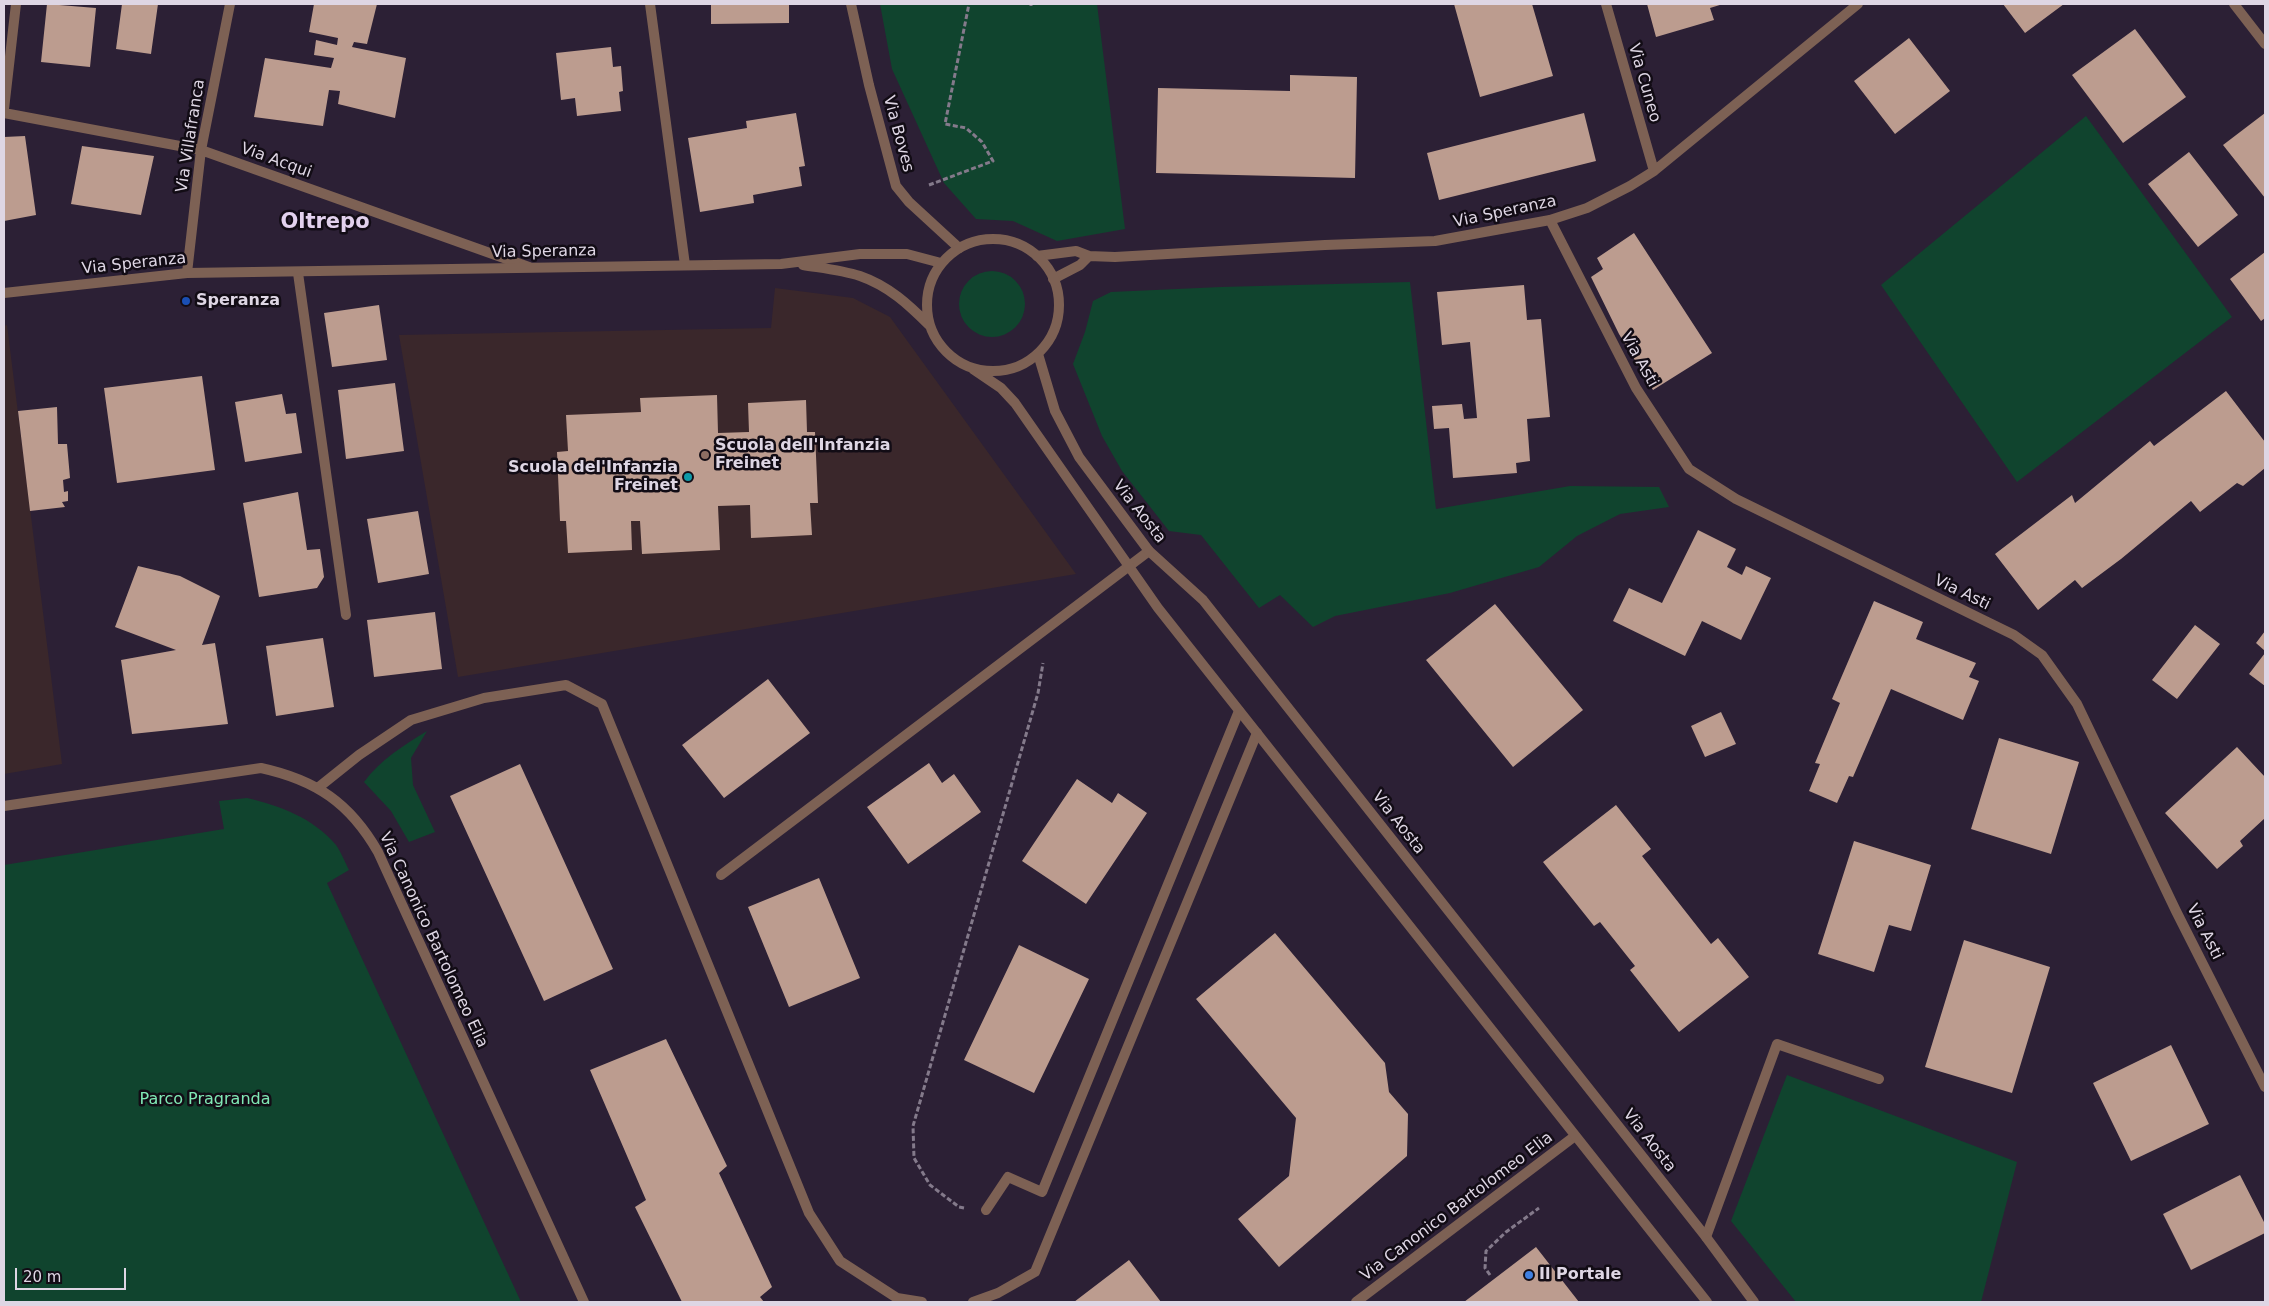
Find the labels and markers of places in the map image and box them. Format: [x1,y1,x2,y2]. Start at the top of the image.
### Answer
place label: Speranza [196,291,280,311]
marker: Speranza [180,295,192,307]
place label: Scuola dell'Infanzia Freinet [715,436,890,474]
marker: Scuola dell'Infanzia Freinet [699,449,711,461]
place label: Scuola del'Infanzia Freinet [508,458,678,496]
marker: Scuola del'Infanzia Freinet [682,471,694,483]
place label: Il Portale [1539,1265,1621,1285]
marker: Il Portale [1523,1269,1535,1281]

